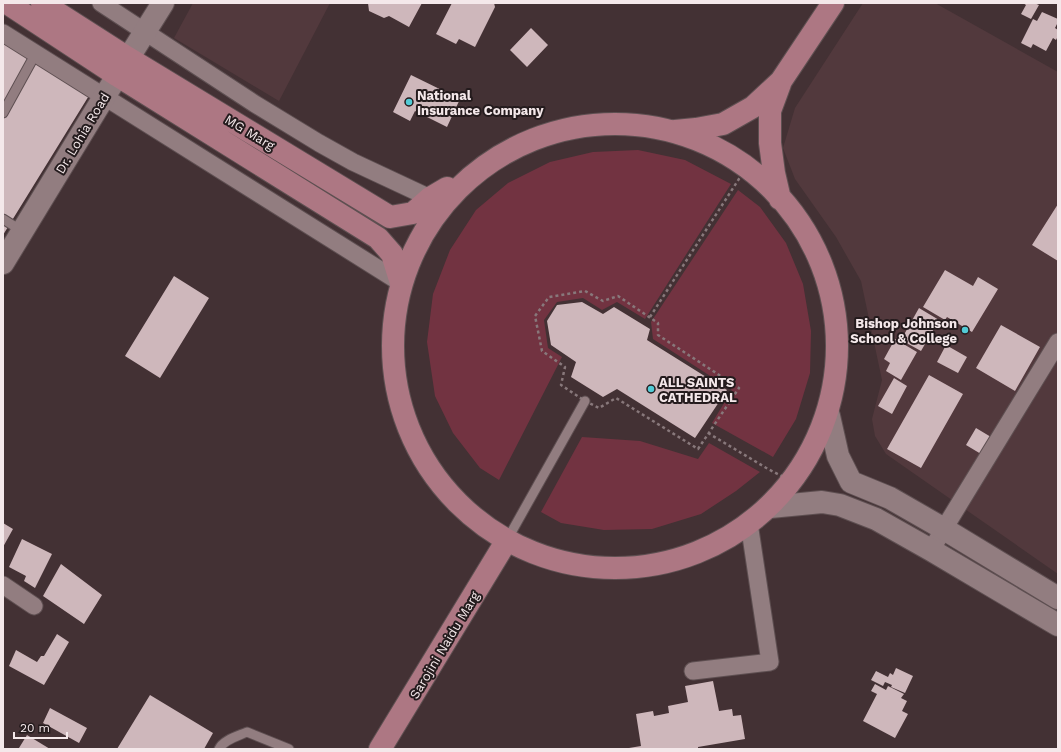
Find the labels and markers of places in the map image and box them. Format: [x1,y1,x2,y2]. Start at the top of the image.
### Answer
place label: National Insurance Company [417,88,544,118]
marker: National Insurance Company [404,97,414,107]
place label: Bishop Johnson School & College [850,316,957,346]
marker: Bishop Johnson School & College [960,325,970,335]
place label: ALL SAINTS CATHEDRAL [659,375,737,405]
marker: ALL SAINTS CATHEDRAL [646,384,656,394]

